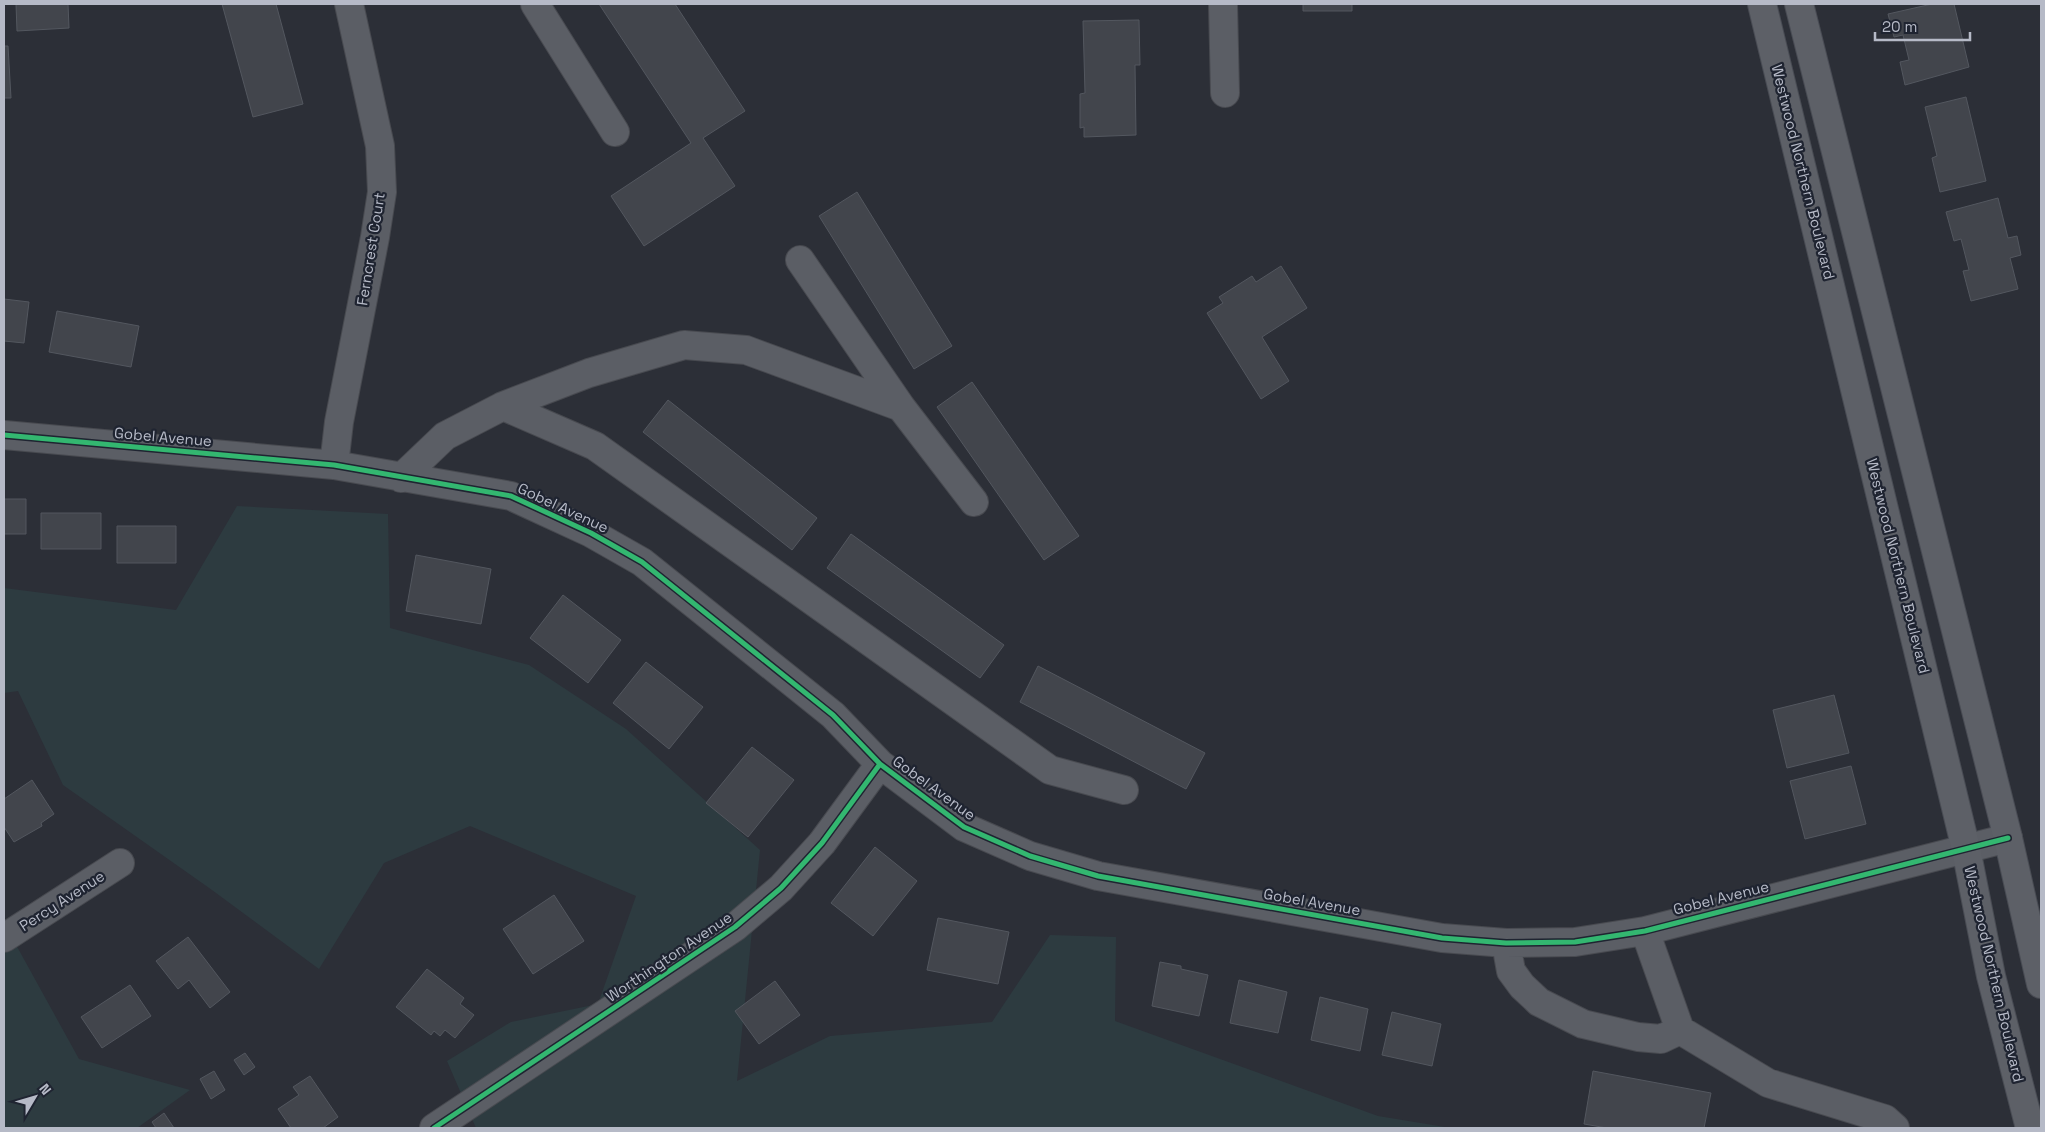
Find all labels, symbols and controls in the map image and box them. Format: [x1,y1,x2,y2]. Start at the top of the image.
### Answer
scale bar [1875,10,1970,42]
text: 20 m [1882,17,1917,36]
street label: Westwood Northern Boulevard [1768,62,1839,281]
street label: Ferncrest Court [352,191,389,307]
street label: Gobel Avenue [113,423,213,450]
street label: Westwood Northern Boulevard [1863,456,1934,675]
street label: Gobel Avenue [515,478,612,537]
street label: Gobel Avenue [889,751,980,824]
street label: Westwood Northern Boulevard [1960,864,2029,1084]
street label: Percy Avenue [16,866,108,935]
street label: Gobel Avenue [1671,876,1771,919]
street label: Gobel Avenue [1262,884,1362,919]
street label: Worthington Avenue [602,907,736,1006]
north arrow [10,1072,60,1122]
text: N [35,1080,55,1098]

